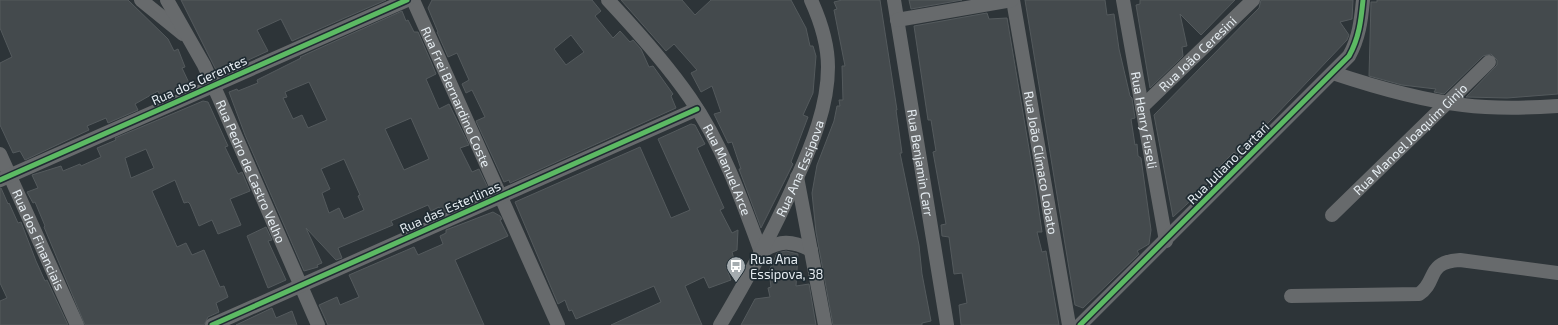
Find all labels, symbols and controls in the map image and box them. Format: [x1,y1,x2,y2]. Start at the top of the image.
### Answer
street label: Rua João Ceresini [1155,13,1240,95]
street label: Rua Frei Bernardino Coste [418,24,495,170]
street label: Rua dos Gerentes [149,52,249,108]
street label: Rua Henry Fuseli [1128,70,1161,170]
street label: Rua Manoel Joaquim Ginjo [1350,80,1470,198]
street label: Rua João Clímaco Lobato [1021,90,1061,235]
street label: Rua Pedro de Castro Velho [213,97,289,245]
street label: Rua Benjamin Carr [904,108,937,218]
street label: Rua Ana Essipova [772,118,827,219]
street label: Rua Juliano Cartari [1184,119,1272,207]
street label: Rua Manuel Arce [700,121,755,218]
street label: Rua das Esterlinas [397,178,503,236]
street label: Rua dos Financiais [9,187,68,293]
place label: Rua Ana Essipova, 38 [750,251,824,282]
bus stop icon: Rua Ana Essipova, 38 [725,255,747,283]

